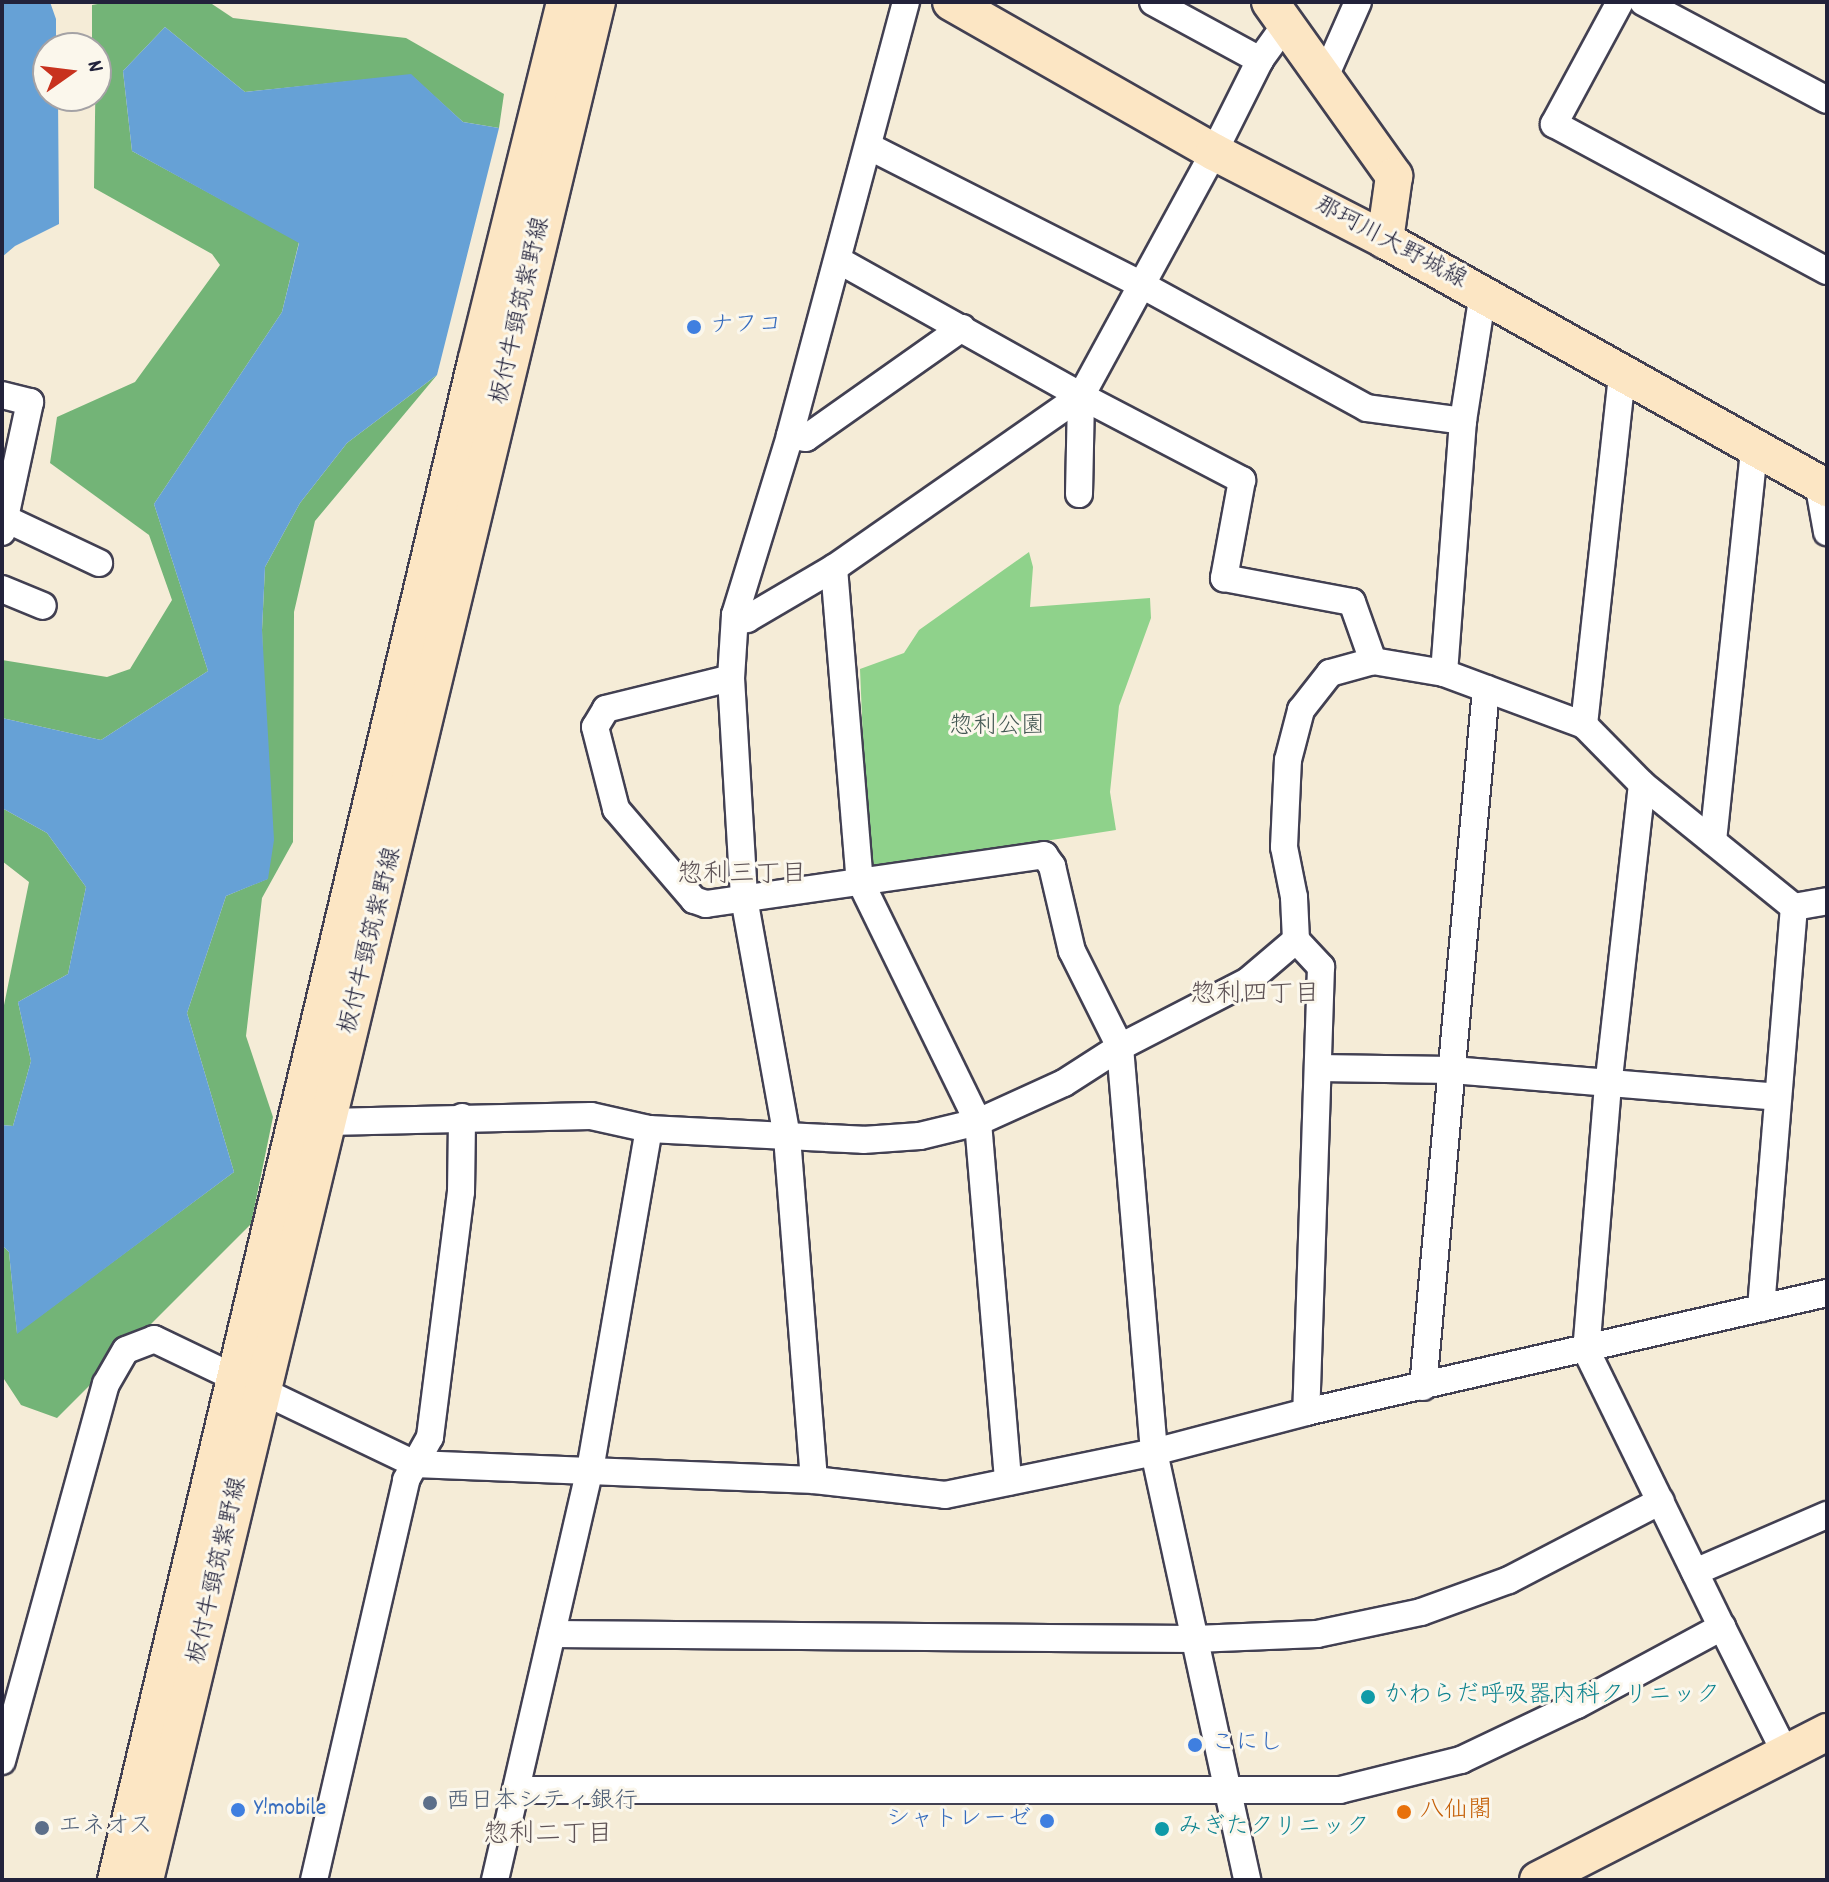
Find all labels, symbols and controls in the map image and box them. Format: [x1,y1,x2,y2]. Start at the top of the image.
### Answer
north arrow [32,32,112,112]
text: N [77,58,110,76]
street label: 那珂川大野城線 [1309,192,1471,296]
street label: 板付牛頸筑紫野線 [486,214,558,408]
place label: ナフコ [710,313,782,341]
marker: ナフコ [685,318,703,336]
park label: 惣利公園 [949,714,1045,742]
street label: 板付牛頸筑紫野線 [335,844,409,1038]
district label: 惣利三丁目 [677,860,807,892]
district label: 惣利四丁目 [1190,980,1320,1012]
street label: 板付牛頸筑紫野線 [183,1474,255,1668]
place label: かわらだ呼吸器内科クリニック [1384,1683,1720,1711]
marker: かわらだ呼吸器内科クリニック [1359,1688,1377,1706]
place label: こにし [1211,1731,1283,1759]
marker: こにし [1186,1736,1204,1754]
place label: 西日本シティ銀行 [446,1789,638,1817]
marker: 西日本シティ銀行 [421,1794,439,1812]
place label: Y!mobile [254,1796,326,1824]
place label: 八仙閣 [1420,1798,1492,1826]
marker: Y!mobile [229,1801,247,1819]
marker: 八仙閣 [1395,1803,1413,1821]
place label: シャトレーゼ [886,1807,1031,1835]
marker: シャトレーゼ [1038,1812,1056,1830]
place label: エネオス [58,1814,154,1842]
place label: みぎたクリニック [1178,1815,1370,1843]
marker: エネオス [33,1819,51,1837]
district label: 惣利二丁目 [483,1820,613,1852]
marker: みぎたクリニック [1153,1820,1171,1838]

